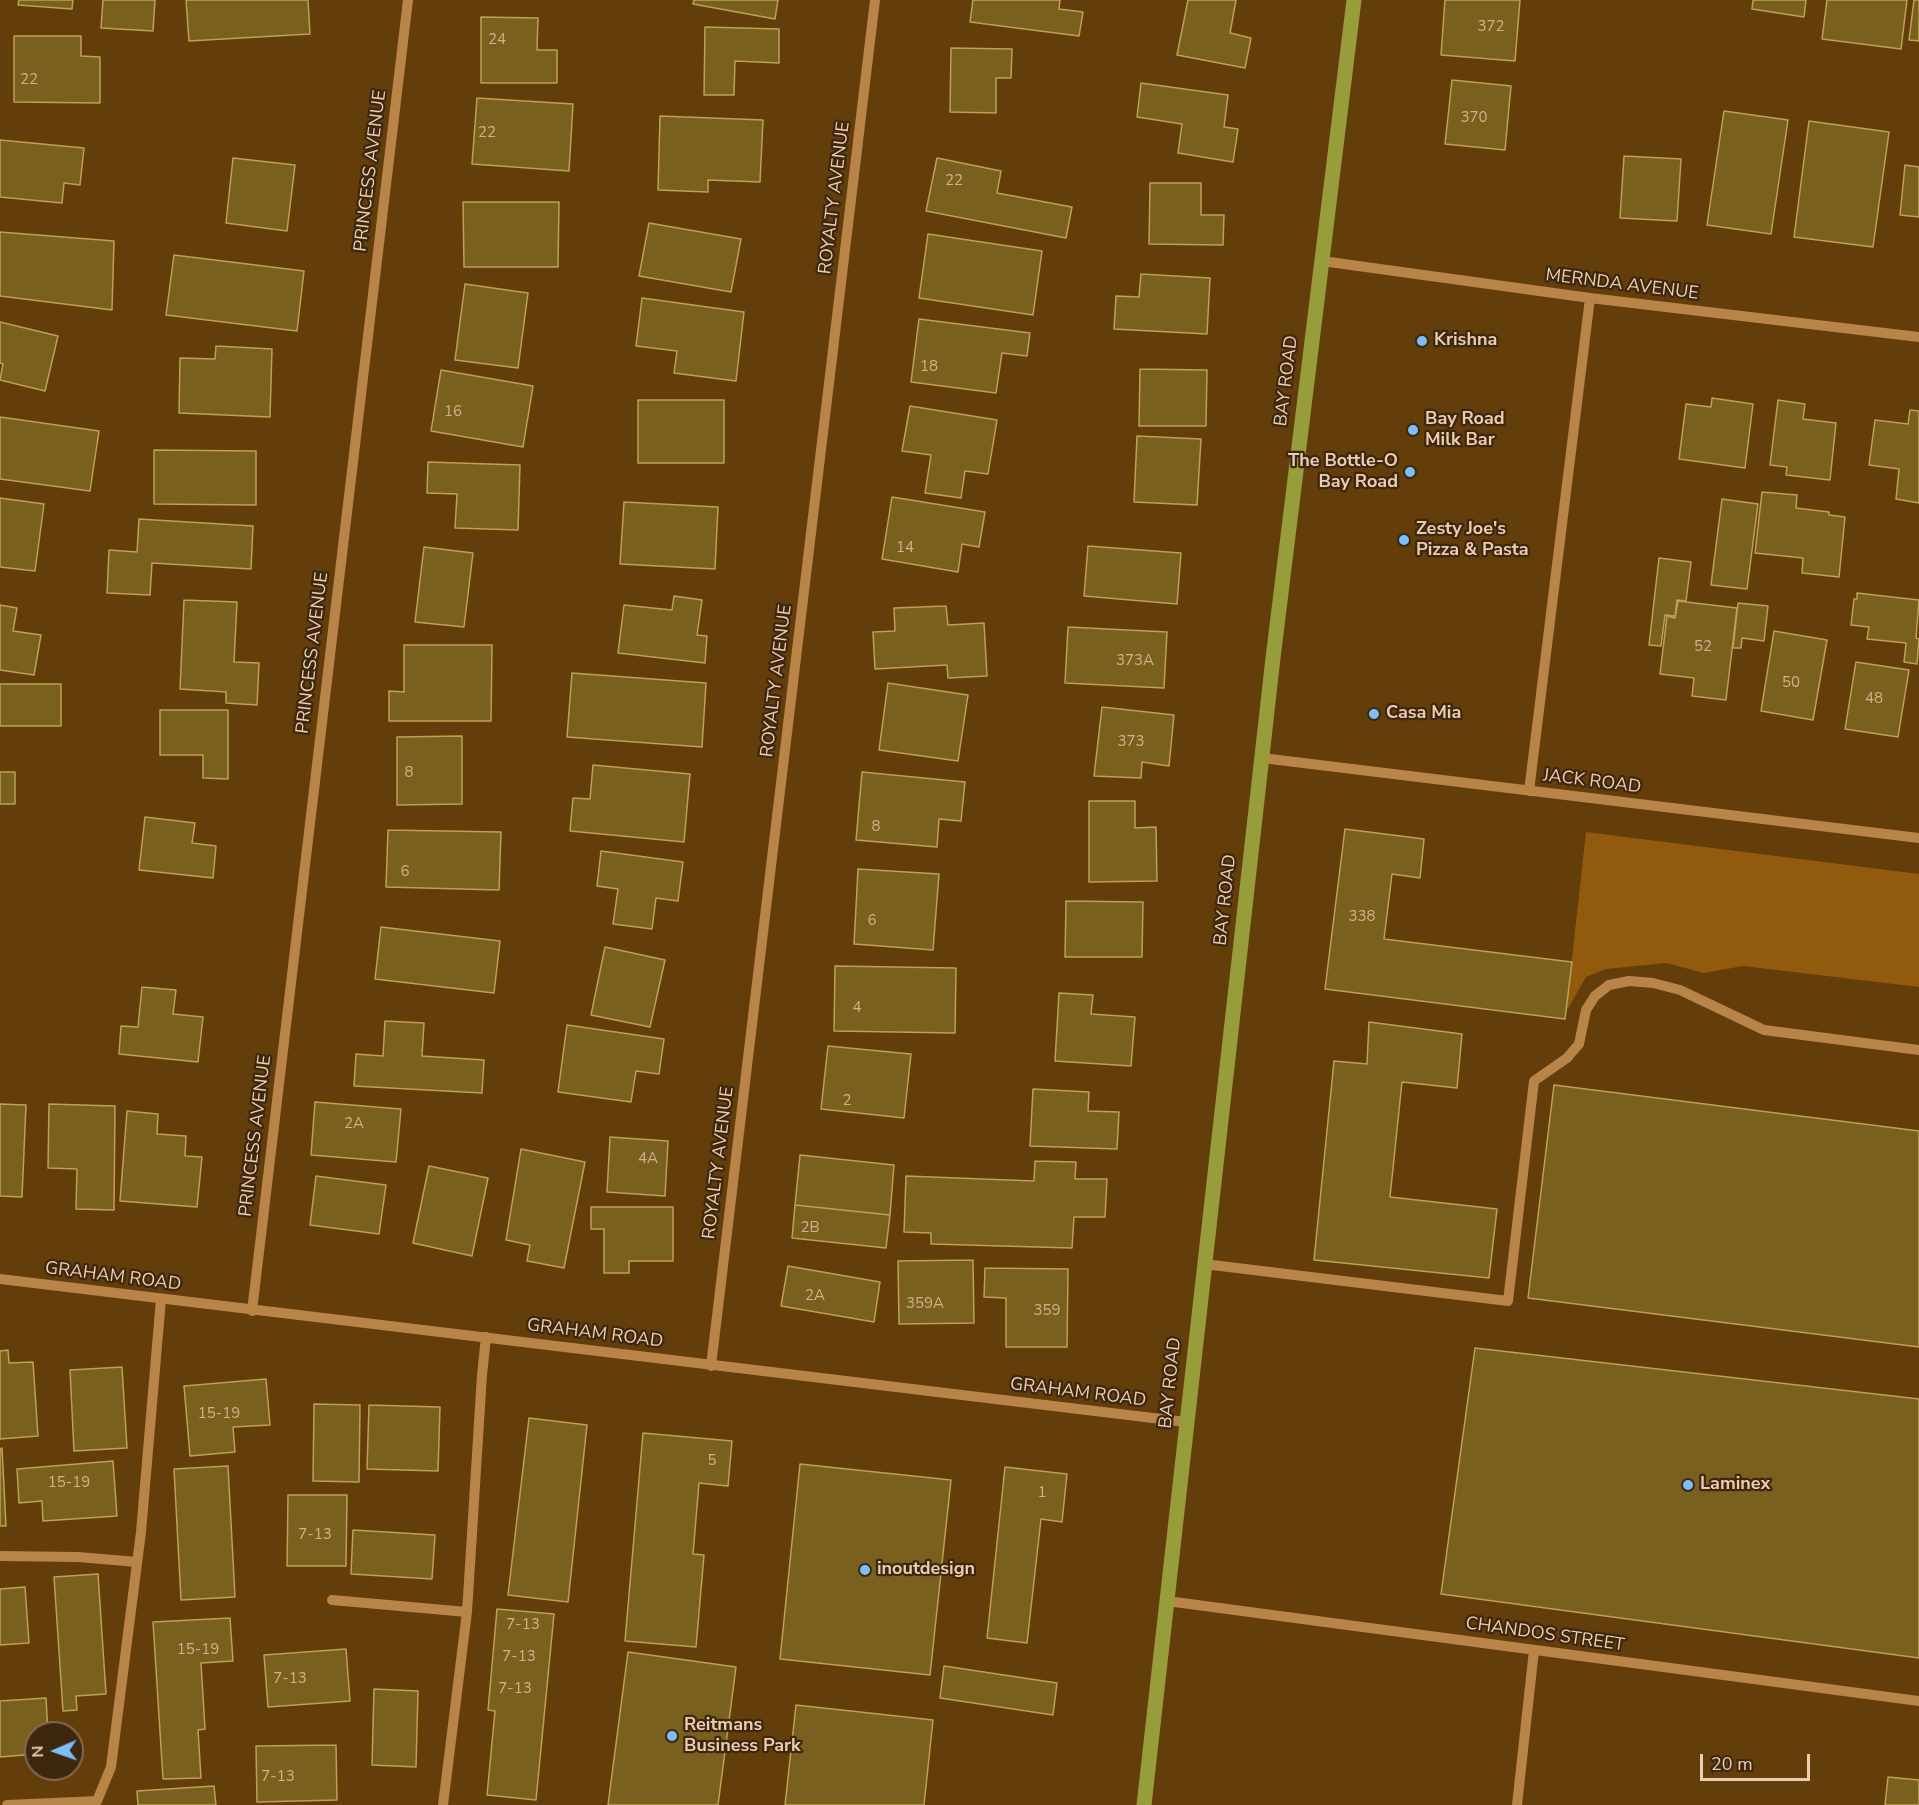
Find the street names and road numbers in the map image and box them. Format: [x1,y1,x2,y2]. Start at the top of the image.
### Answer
street label: PRINCESS AVENUE [350,89,392,253]
street label: ROYALTY AVENUE [815,121,855,275]
street label: MERNDA AVENUE [1544,265,1700,305]
street label: BAY ROAD [1271,334,1303,428]
street label: PRINCESS AVENUE [292,571,334,735]
street label: ROYALTY AVENUE [757,604,797,758]
street label: JACK ROAD [1542,765,1642,799]
street label: BAY ROAD [1210,853,1242,947]
street label: PRINCESS AVENUE [235,1054,277,1218]
street label: ROYALTY AVENUE [699,1086,739,1240]
street label: GRAHAM ROAD [44,1258,182,1296]
street label: GRAHAM ROAD [526,1315,664,1353]
street label: BAY ROAD [1155,1336,1187,1430]
street label: GRAHAM ROAD [1009,1374,1147,1412]
street label: CHANDOS STREET [1464,1613,1626,1657]

